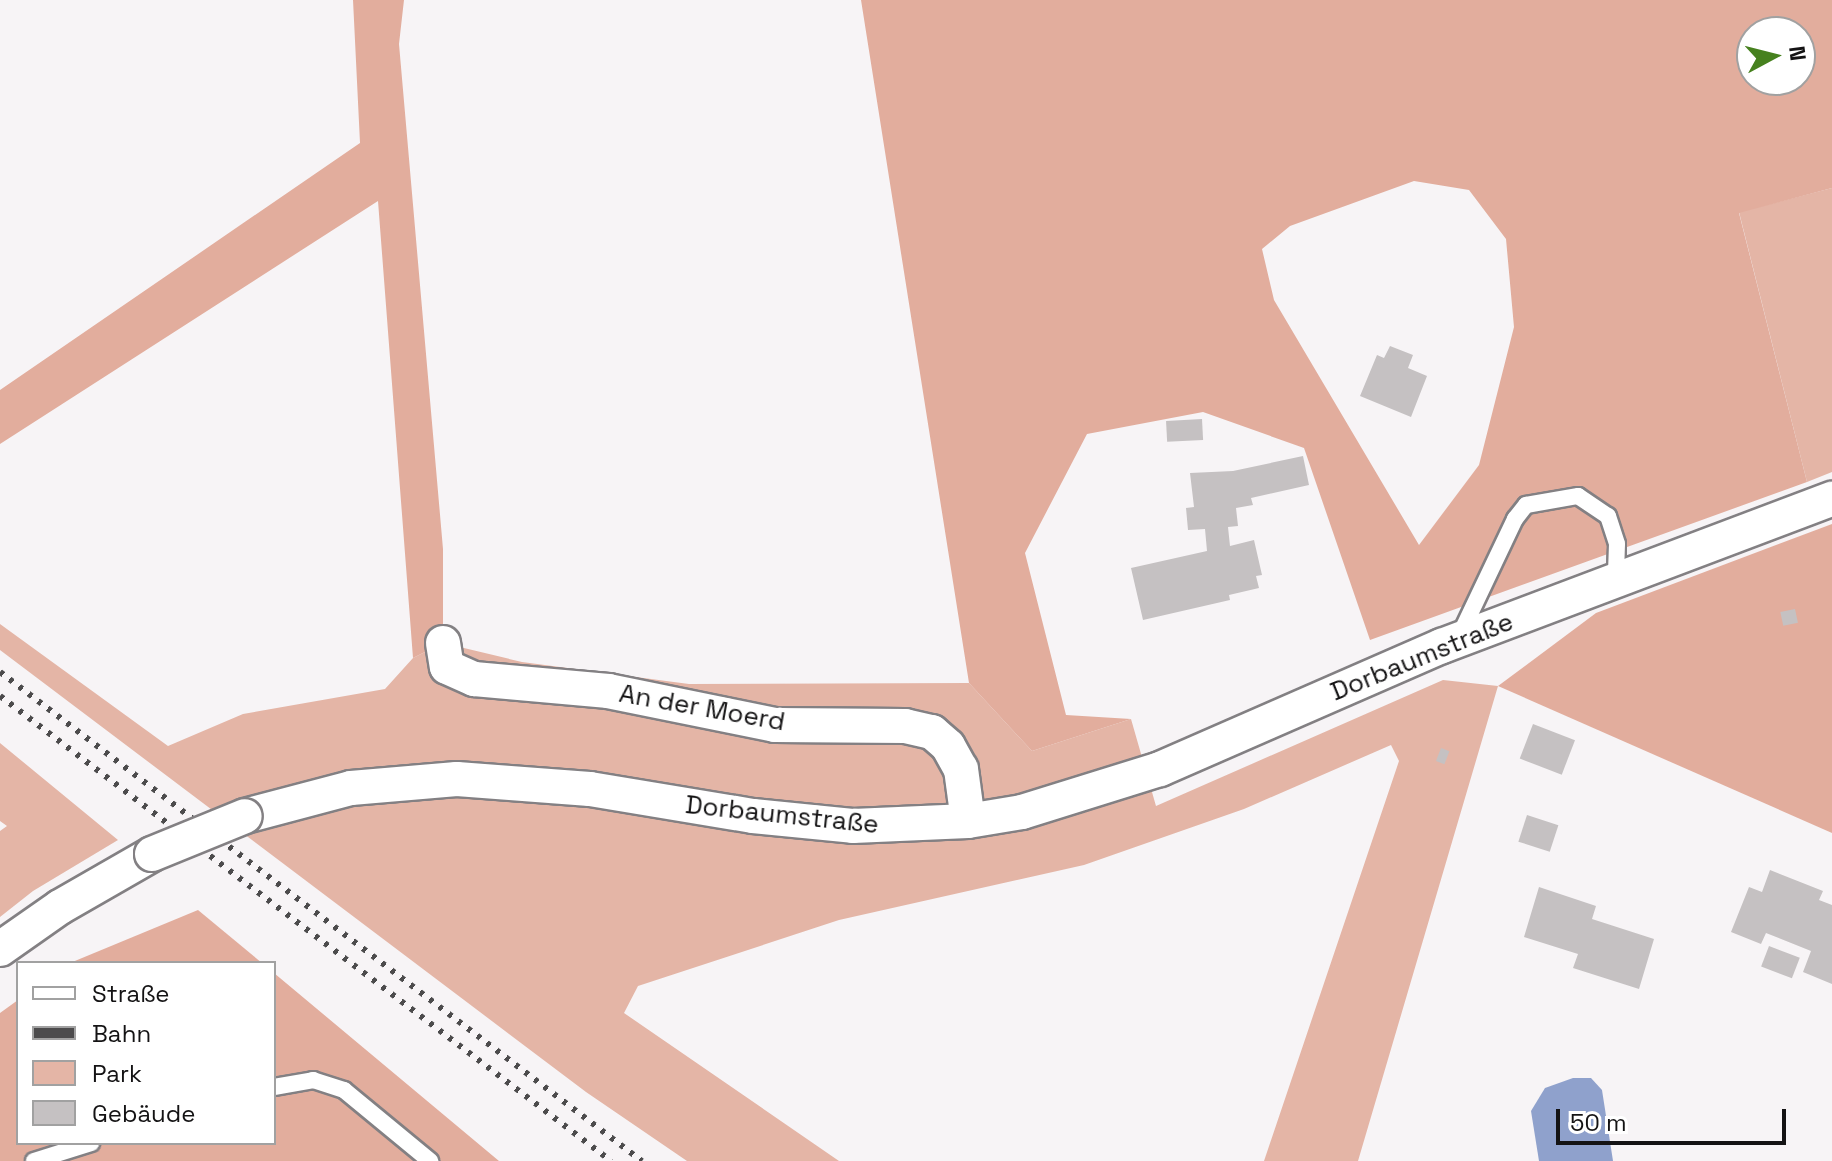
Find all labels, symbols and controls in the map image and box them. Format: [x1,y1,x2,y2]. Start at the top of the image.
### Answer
north arrow [1736,16,1816,96]
text: N [1783,44,1813,62]
street label: Dorbaumstraße [1326,606,1518,708]
street label: An der Moerd [617,678,787,738]
street label: Dorbaumstraße [684,789,880,841]
legend [16,961,276,1145]
text: Straße [92,978,169,1009]
text: Bahn [92,1018,151,1049]
text: Park [92,1058,142,1089]
scale bar [1560,1093,1790,1143]
text: Gebäude [92,1098,195,1129]
text: 50 m [1570,1107,1627,1138]

